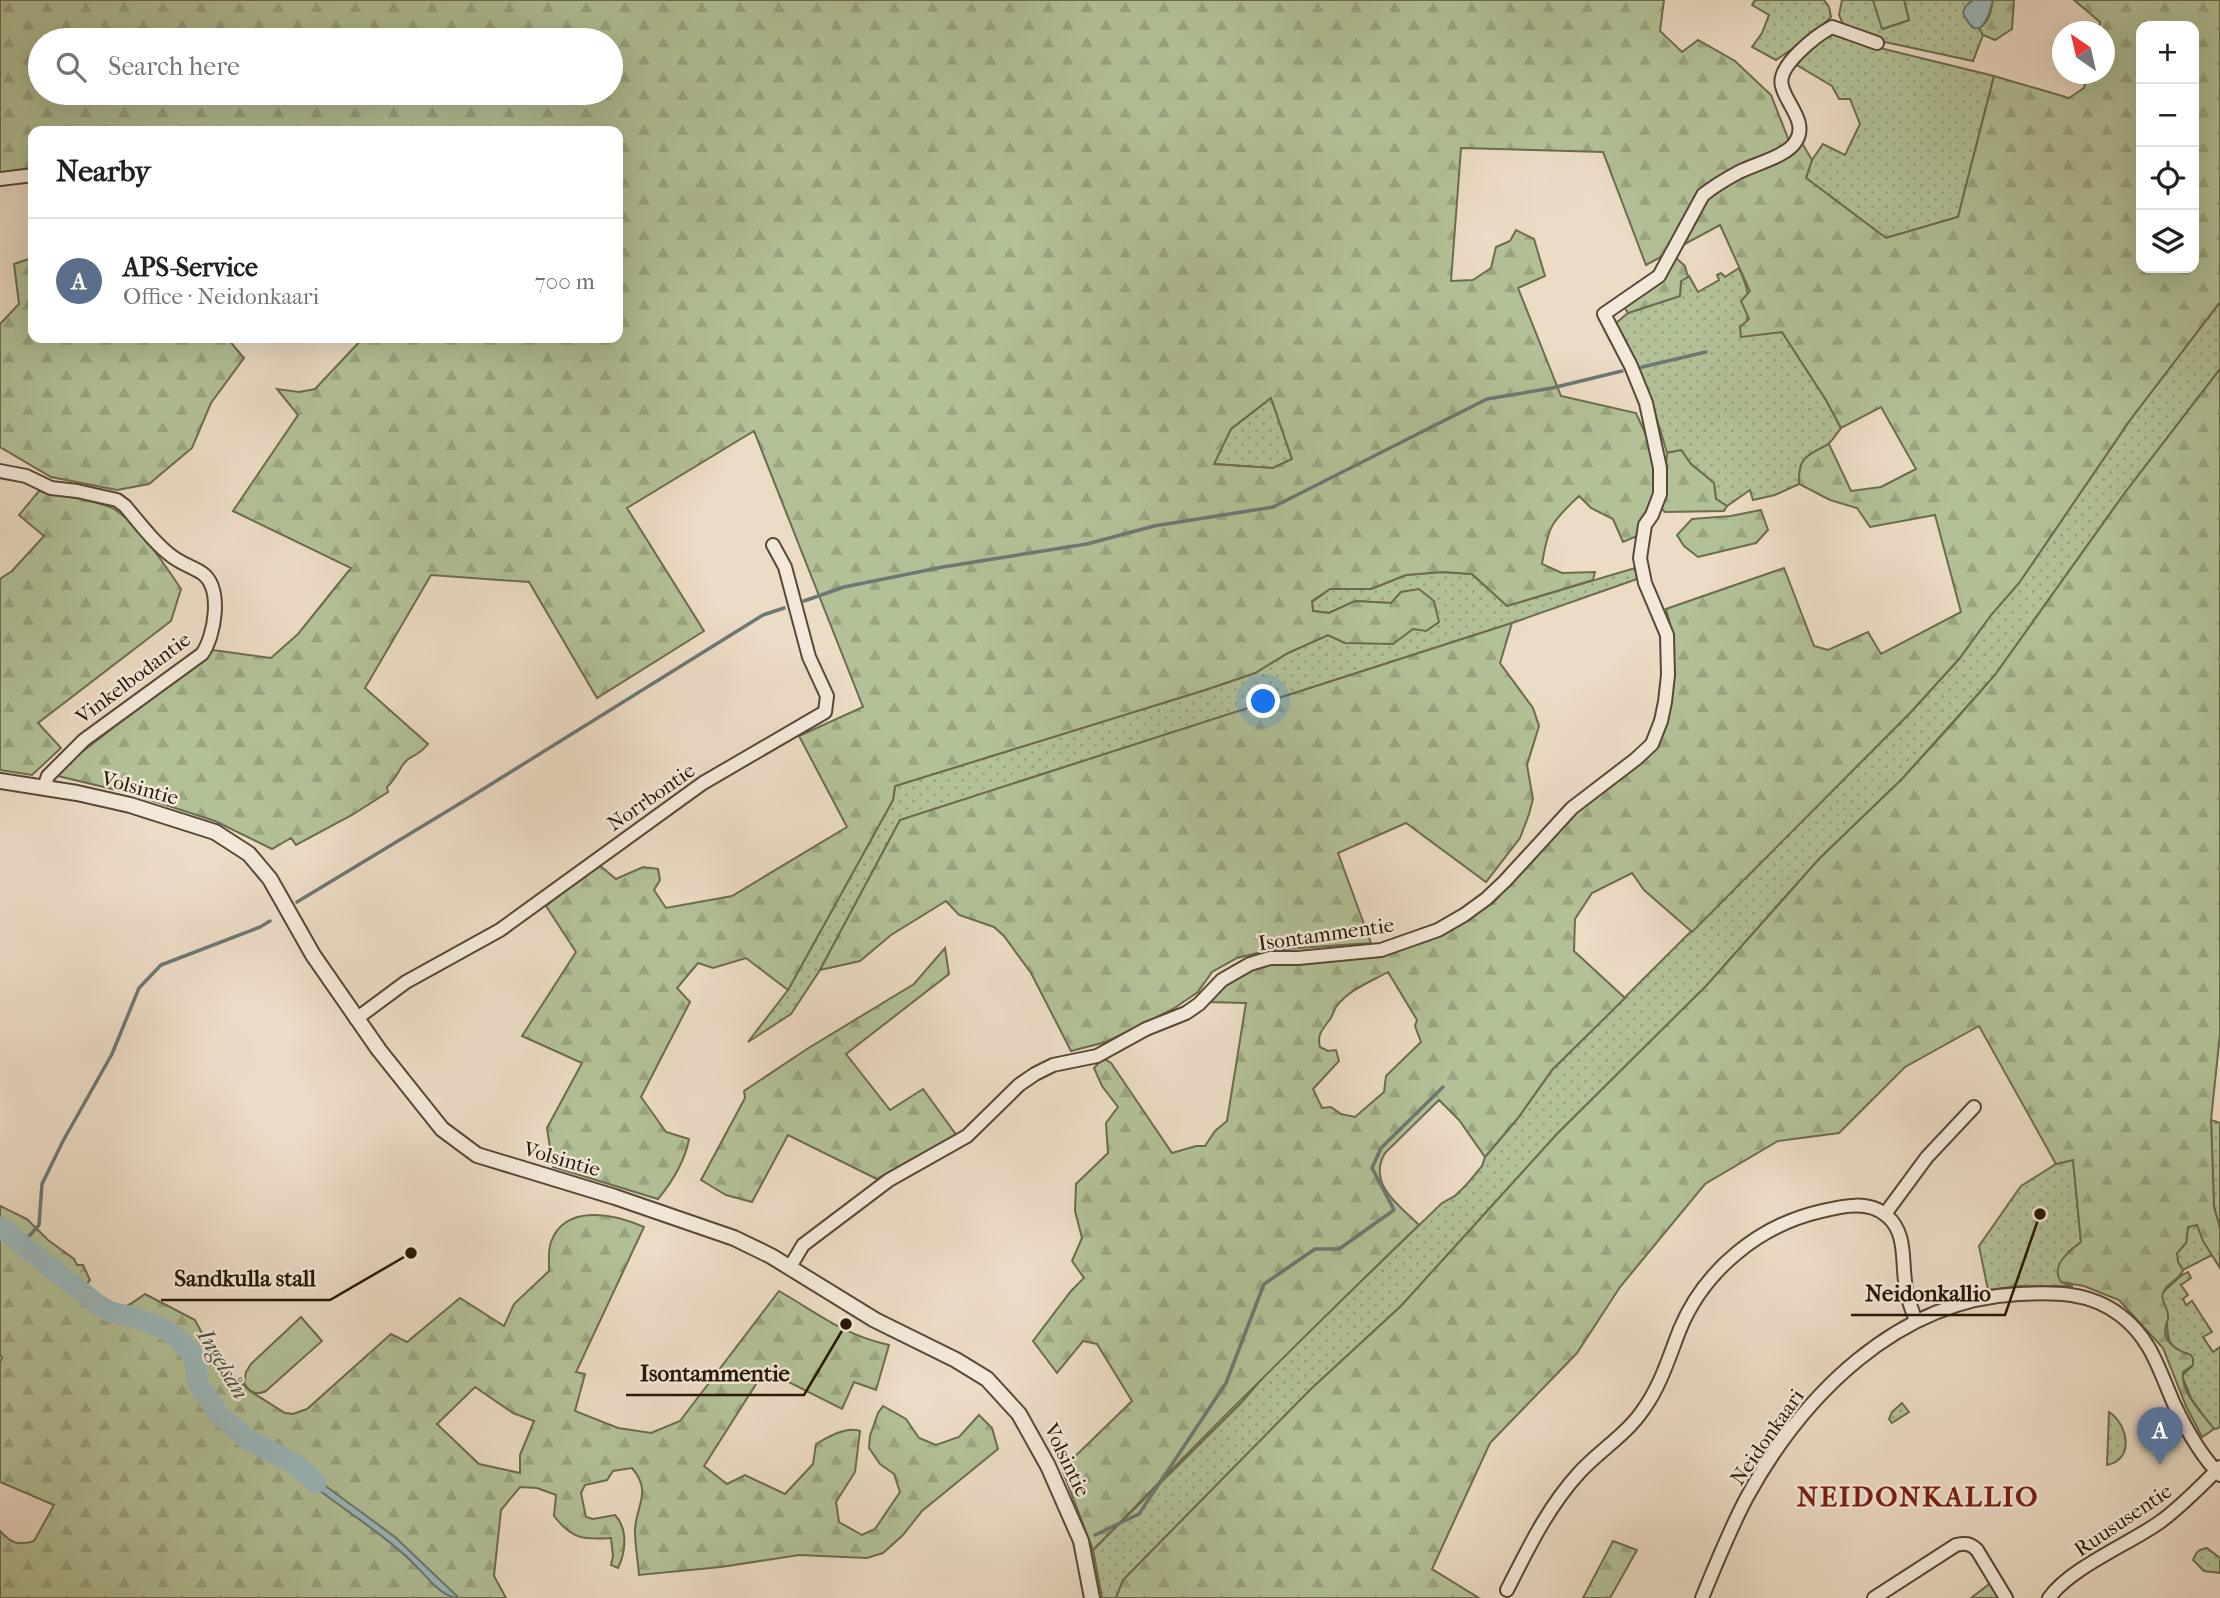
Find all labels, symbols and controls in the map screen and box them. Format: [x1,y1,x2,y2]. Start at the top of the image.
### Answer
north arrow [2052,21,2115,84]
map controls [2136,21,2199,273]
button: + [2136,21,2199,84]
search box [28,28,623,105]
icon: search [52,48,90,86]
text: Search here [108,51,240,82]
button: − [2136,84,2199,147]
button: locate [2136,147,2199,210]
text: Nearby [56,154,151,189]
button: layers [2136,210,2199,273]
text: APS-Service [123,252,258,283]
text: A [72,268,86,295]
text: 700 m [535,268,595,295]
text: Office · Neidonkaari [123,283,319,310]
street label: Vinkelbodantie [70,627,195,729]
your location [1246,684,1280,718]
street label: Norrbontie [603,758,699,836]
street label: Volsintie [98,766,181,810]
street label: Isontammentie [1257,913,1395,955]
street label: Volsintie [520,1136,603,1181]
callout: Sandkulla stall [161,1256,330,1300]
text: Sandkulla stall [174,1265,316,1292]
callout: Neidonkallio [1851,1271,2005,1315]
text: Neidonkallio [1865,1280,1991,1307]
water label: Ingelsån [191,1323,254,1404]
callout: Isontammentie [626,1351,804,1395]
text: Isontammentie [640,1360,791,1387]
street label: Neidonkaari [1725,1384,1809,1490]
pin: A [2137,1407,2183,1465]
street label: Volsintie [1039,1418,1095,1501]
street label: Ruususentie [2070,1479,2176,1561]
district label: NEIDONKALLIO [1797,1480,2039,1513]

